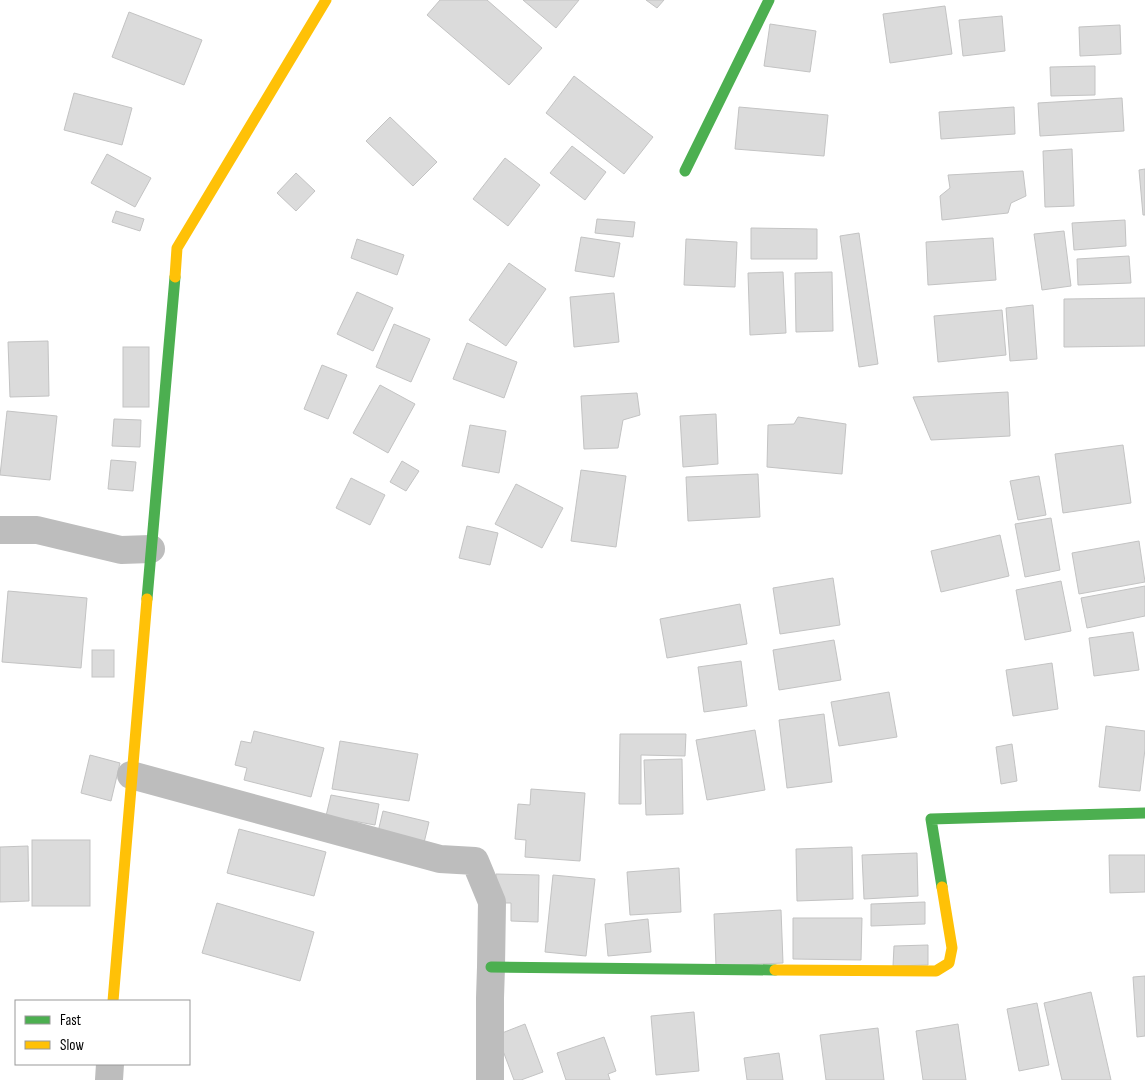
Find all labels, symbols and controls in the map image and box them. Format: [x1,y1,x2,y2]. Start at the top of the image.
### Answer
legend [15,1000,190,1065]
text: Fast [60,1011,82,1030]
text: Slow [60,1036,84,1055]

